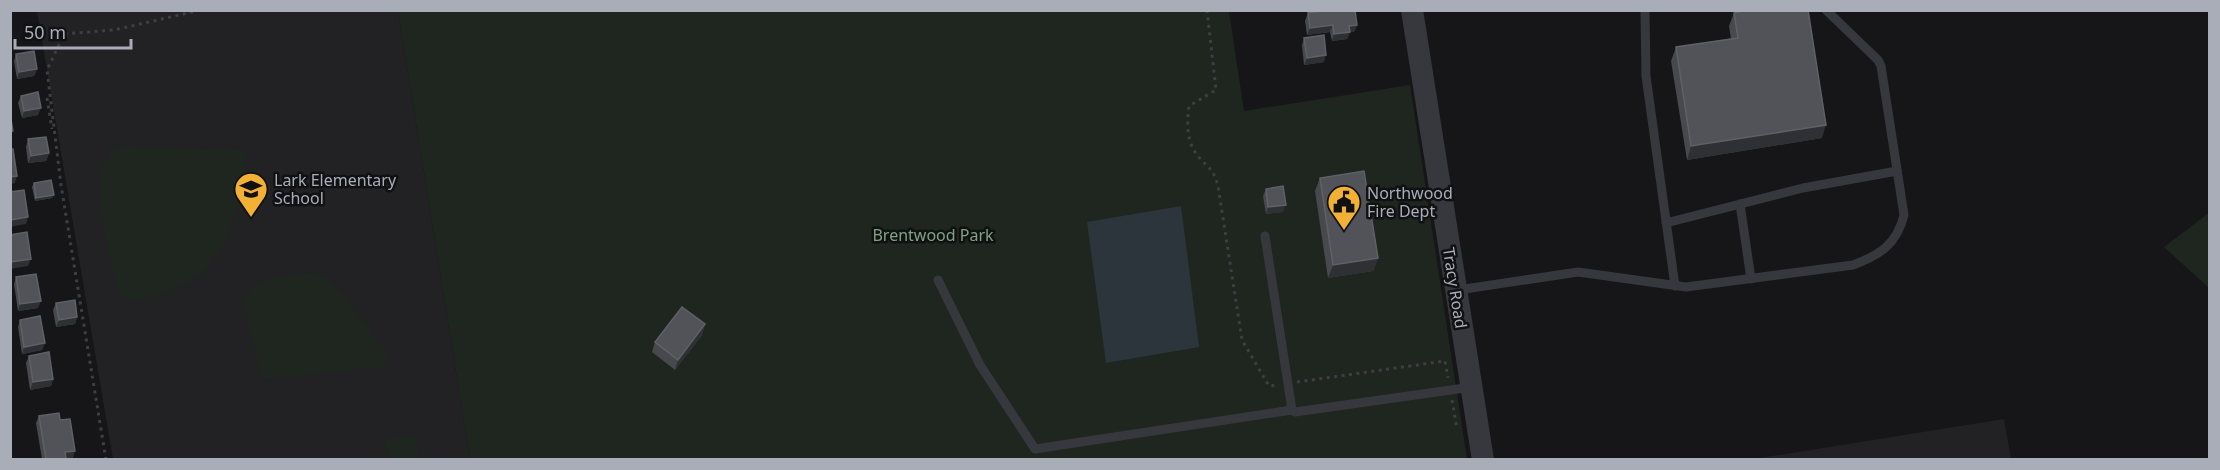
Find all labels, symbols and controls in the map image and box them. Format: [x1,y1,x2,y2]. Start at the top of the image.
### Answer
scale bar [15,12,130,50]
text: 50 m [24,20,66,44]
place label: Lark Elementary School [274,169,397,209]
school or university icon: Lark Elementary School [233,171,269,218]
place label: Northwood Fire Dept [1367,182,1453,222]
public building icon: Northwood Fire Dept [1326,184,1362,231]
park label: Brentwood Park [872,224,994,246]
street label: Tracy Road [1438,246,1472,330]

